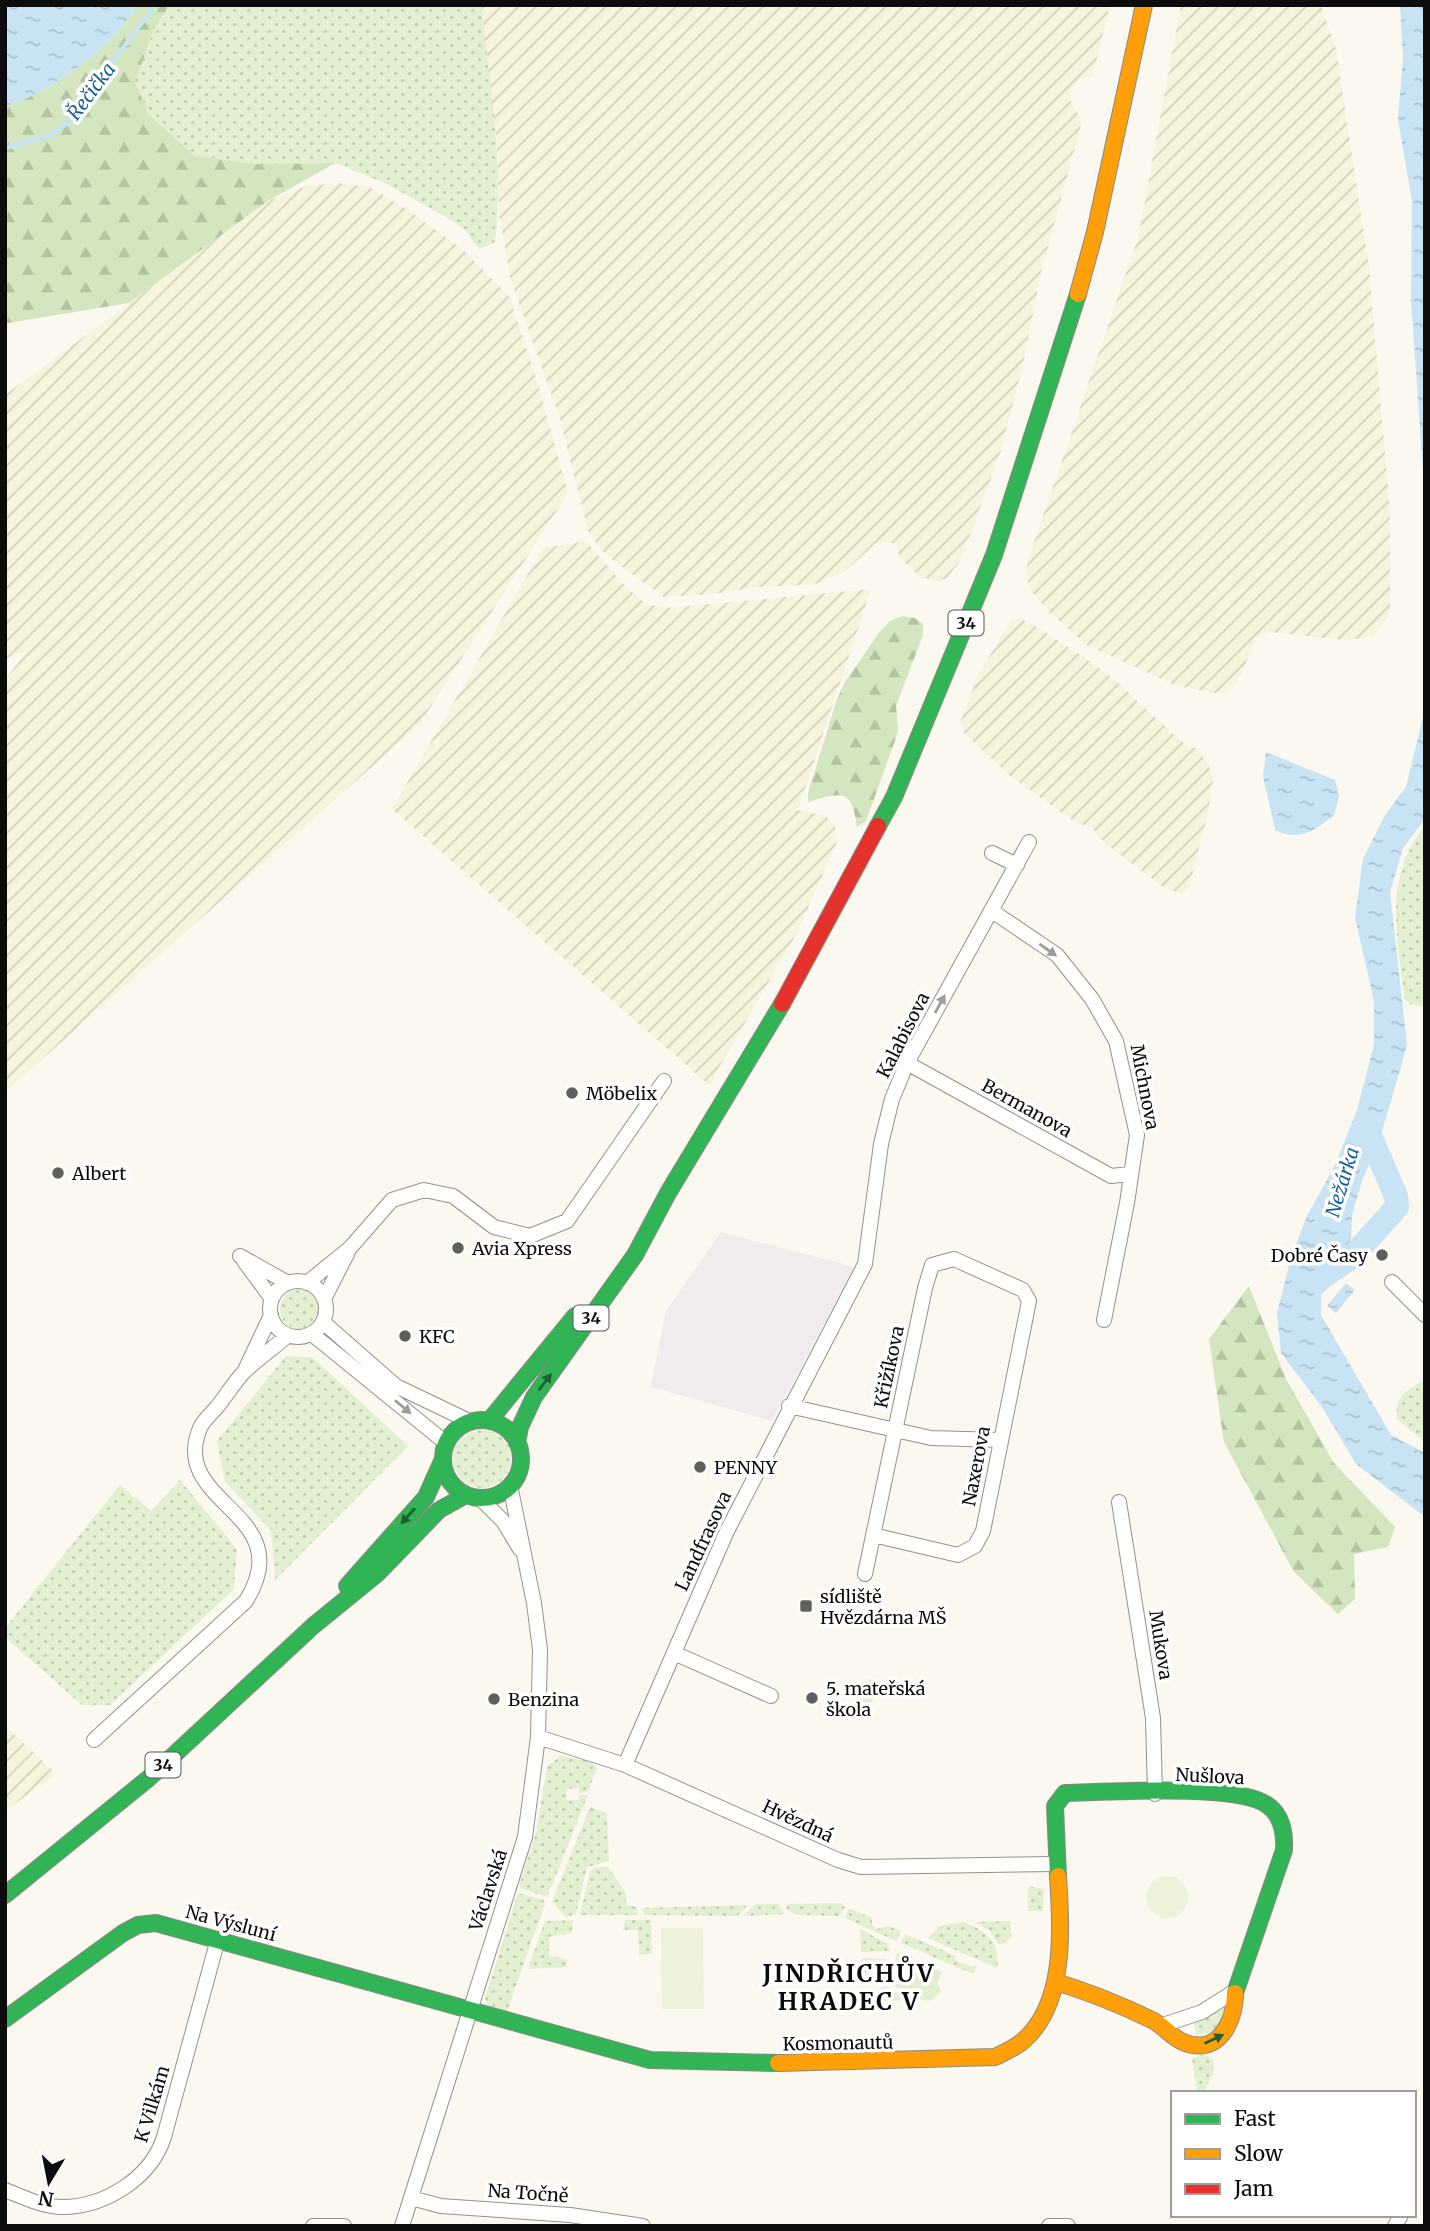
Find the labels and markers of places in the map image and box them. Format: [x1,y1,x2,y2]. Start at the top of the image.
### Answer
place label: Möbelix [586,1082,657,1105]
marker: Möbelix [564,1085,580,1101]
place label: Albert [71,1162,126,1185]
marker: Albert [50,1165,66,1181]
place label: Avia Xpress [471,1237,572,1260]
marker: Avia Xpress [450,1240,466,1256]
place label: Dobré Časy [1271,1244,1369,1267]
marker: Dobré Časy [1374,1247,1390,1263]
place label: KFC [419,1325,455,1348]
marker: KFC [397,1328,413,1344]
place label: PENNY [714,1456,777,1479]
marker: PENNY [692,1459,708,1475]
place label: sídliště Hvězdárna MŠ [820,1585,947,1629]
marker: sídliště Hvězdárna MŠ [798,1598,814,1614]
place label: 5. mateřská škola [826,1677,926,1721]
place label: Benzina [508,1688,579,1711]
marker: 5. mateřská škola [804,1690,820,1706]
marker: Benzina [486,1691,502,1707]

